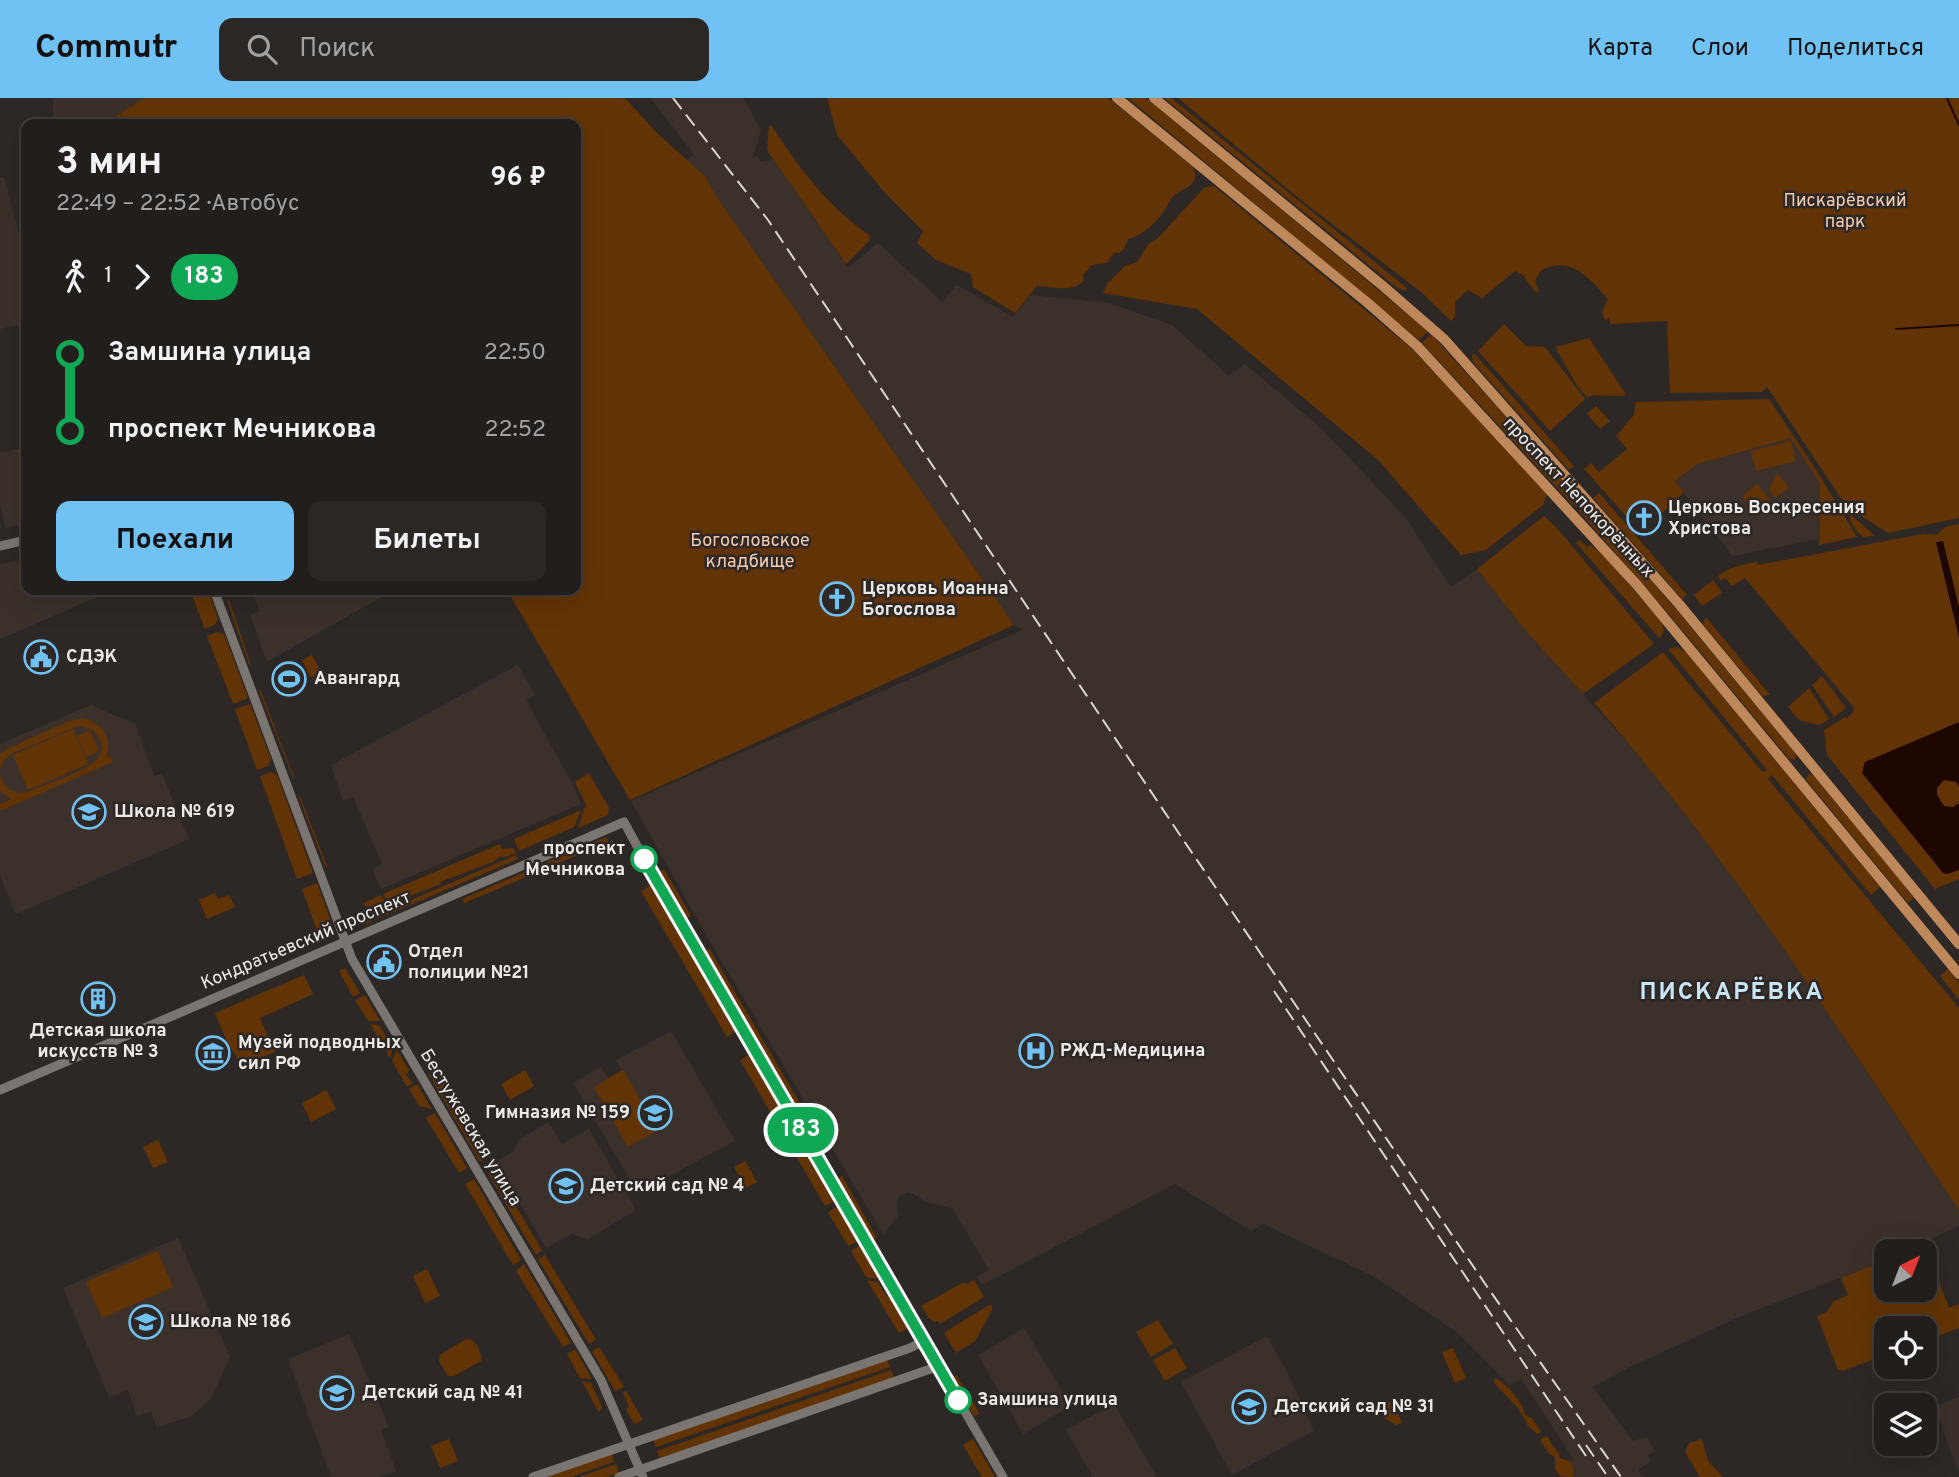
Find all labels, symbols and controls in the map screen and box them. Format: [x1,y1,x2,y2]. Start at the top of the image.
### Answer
search box [219,18,709,81]
text: Commutr [35,28,177,70]
icon: search [243,30,281,68]
text: Поиск [299,33,375,66]
text: Карта [1587,34,1653,64]
text: Слои [1691,34,1749,64]
text: Поделиться [1787,34,1924,64]
text: 3 мин [56,139,162,188]
text: 96 ₽ [490,162,546,195]
text: 22:49 – 22:52 · Автобус [56,190,299,219]
park label: Пискарёвский парк [1784,190,1906,234]
icon: walk [56,258,94,296]
icon: forward [123,258,161,296]
text: 1 [104,262,113,291]
text: 183 [185,262,224,292]
text: Замшина улица [108,337,311,370]
text: 22:50 [484,339,546,368]
street label: проспект Непокорённых [1497,413,1659,583]
text: проспект Мечникова [108,414,376,447]
text: 22:52 [484,416,546,445]
place label: Церковь Воскресения Христова [1668,497,1865,541]
church icon: Церковь Воскресения Христова [1625,499,1663,537]
button: Поехали [56,501,294,581]
button: Билеты [308,501,546,581]
park label: Богословское кладбище [690,530,810,574]
place label: Церковь Иоанна Богослова [862,578,1008,622]
church icon: Церковь Иоанна Богослова [818,580,856,618]
public building icon: СДЭК [22,638,60,676]
place label: СДЭК [66,646,118,669]
sports icon: Авангард [270,660,308,698]
place label: Авангард [314,668,400,691]
school or university icon: Школа № 619 [70,793,108,831]
place label: Школа № 619 [114,801,235,824]
place label: проспект Мечникова [525,838,625,882]
marker: проспект Мечникова [631,846,657,872]
street label: Кондратьевский проспект [198,886,414,996]
place label: Отдел полиции №21 [408,941,530,985]
public building icon: Отдел полиции №21 [365,943,403,981]
district label: ПИСКАРЁВКА [1640,976,1824,1008]
building icon: Детская школа искусств № 3 [79,980,117,1018]
place label: Детская школа искусств № 3 [30,1020,166,1064]
place label: Музей подводных сил РФ [238,1032,401,1076]
hospital icon: РЖД-Медицина [1017,1032,1055,1070]
museum icon: Музей подводных сил РФ [194,1034,232,1072]
place label: РЖД-Медицина [1060,1040,1205,1063]
street label: Бестужевская улица [414,1045,526,1211]
school or university icon: Гимназия № 159 [636,1094,674,1132]
place label: Гимназия № 159 [485,1102,630,1125]
line badge: 183 [761,1107,841,1153]
text: 183 [781,1115,821,1145]
school or university icon: Детский сад № 4 [547,1167,585,1205]
place label: Детский сад № 4 [590,1175,744,1198]
north arrow [1874,1239,1937,1302]
map controls [1874,1239,1937,1456]
school or university icon: Школа № 186 [127,1303,165,1341]
place label: Школа № 186 [170,1311,291,1334]
button: locate [1874,1316,1937,1379]
school or university icon: Детский сад № 41 [318,1374,356,1412]
place label: Детский сад № 41 [362,1382,524,1405]
marker: Замшина улица [945,1387,971,1413]
school or university icon: Детский сад № 31 [1230,1388,1268,1426]
place label: Замшина улица [977,1389,1118,1412]
button: layers [1874,1393,1937,1456]
place label: Детский сад № 31 [1274,1396,1435,1419]

